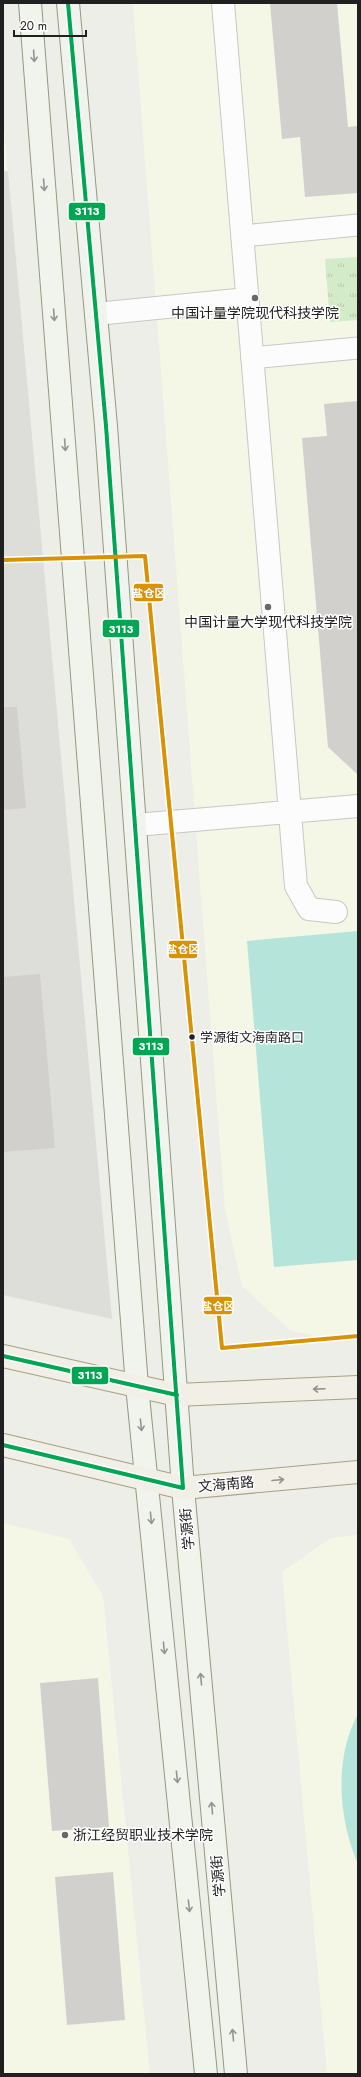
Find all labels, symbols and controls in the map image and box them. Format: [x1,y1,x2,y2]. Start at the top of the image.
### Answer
scale bar [14,12,86,38]
text: 20 m [20,17,47,35]
one-way arrow [31,49,38,62]
one-way arrow [41,178,48,191]
line badge: 3113 [68,202,106,221]
text: 3113 [75,203,100,219]
marker: 中国计量学院现代科技学院 [250,293,260,303]
place label: 中国计量学院现代科技学院 [171,303,339,323]
one-way arrow [51,308,58,321]
one-way arrow [61,438,68,451]
line badge: 盐仓区 [133,583,164,602]
text: 盐仓区 [133,585,166,601]
marker: 中国计量大学现代科技学院 [263,602,273,612]
place label: 中国计量大学现代科技学院 [184,612,352,632]
line badge: 3113 [102,619,140,638]
text: 3113 [109,621,134,637]
line badge: 盐仓区 [168,940,198,959]
text: 盐仓区 [167,941,200,957]
place label: 学源街文海南路口 [200,1028,304,1047]
marker: 学源街文海南路口 [187,1032,197,1042]
line badge: 3113 [132,1037,170,1056]
text: 3113 [139,1038,164,1054]
line badge: 盐仓区 [203,1296,233,1315]
text: 盐仓区 [202,1298,235,1314]
line badge: 3113 [71,1366,109,1385]
text: 3113 [78,1367,103,1383]
one-way arrow [313,1386,326,1393]
one-way arrow [138,1418,145,1431]
street label: 文海南路 [197,1472,255,1496]
one-way arrow [271,1476,284,1483]
street label: 学源街 [175,1507,199,1551]
one-way arrow [147,1511,154,1524]
one-way arrow [160,1641,167,1654]
one-way arrow [197,1673,204,1686]
one-way arrow [173,1770,180,1783]
one-way arrow [209,1802,216,1815]
place label: 浙江经贸职业技术学院 [73,1825,213,1845]
marker: 浙江经贸职业技术学院 [60,1830,70,1840]
street label: 学源街 [206,1854,230,1898]
one-way arrow [186,1899,193,1912]
one-way arrow [229,2029,236,2042]

